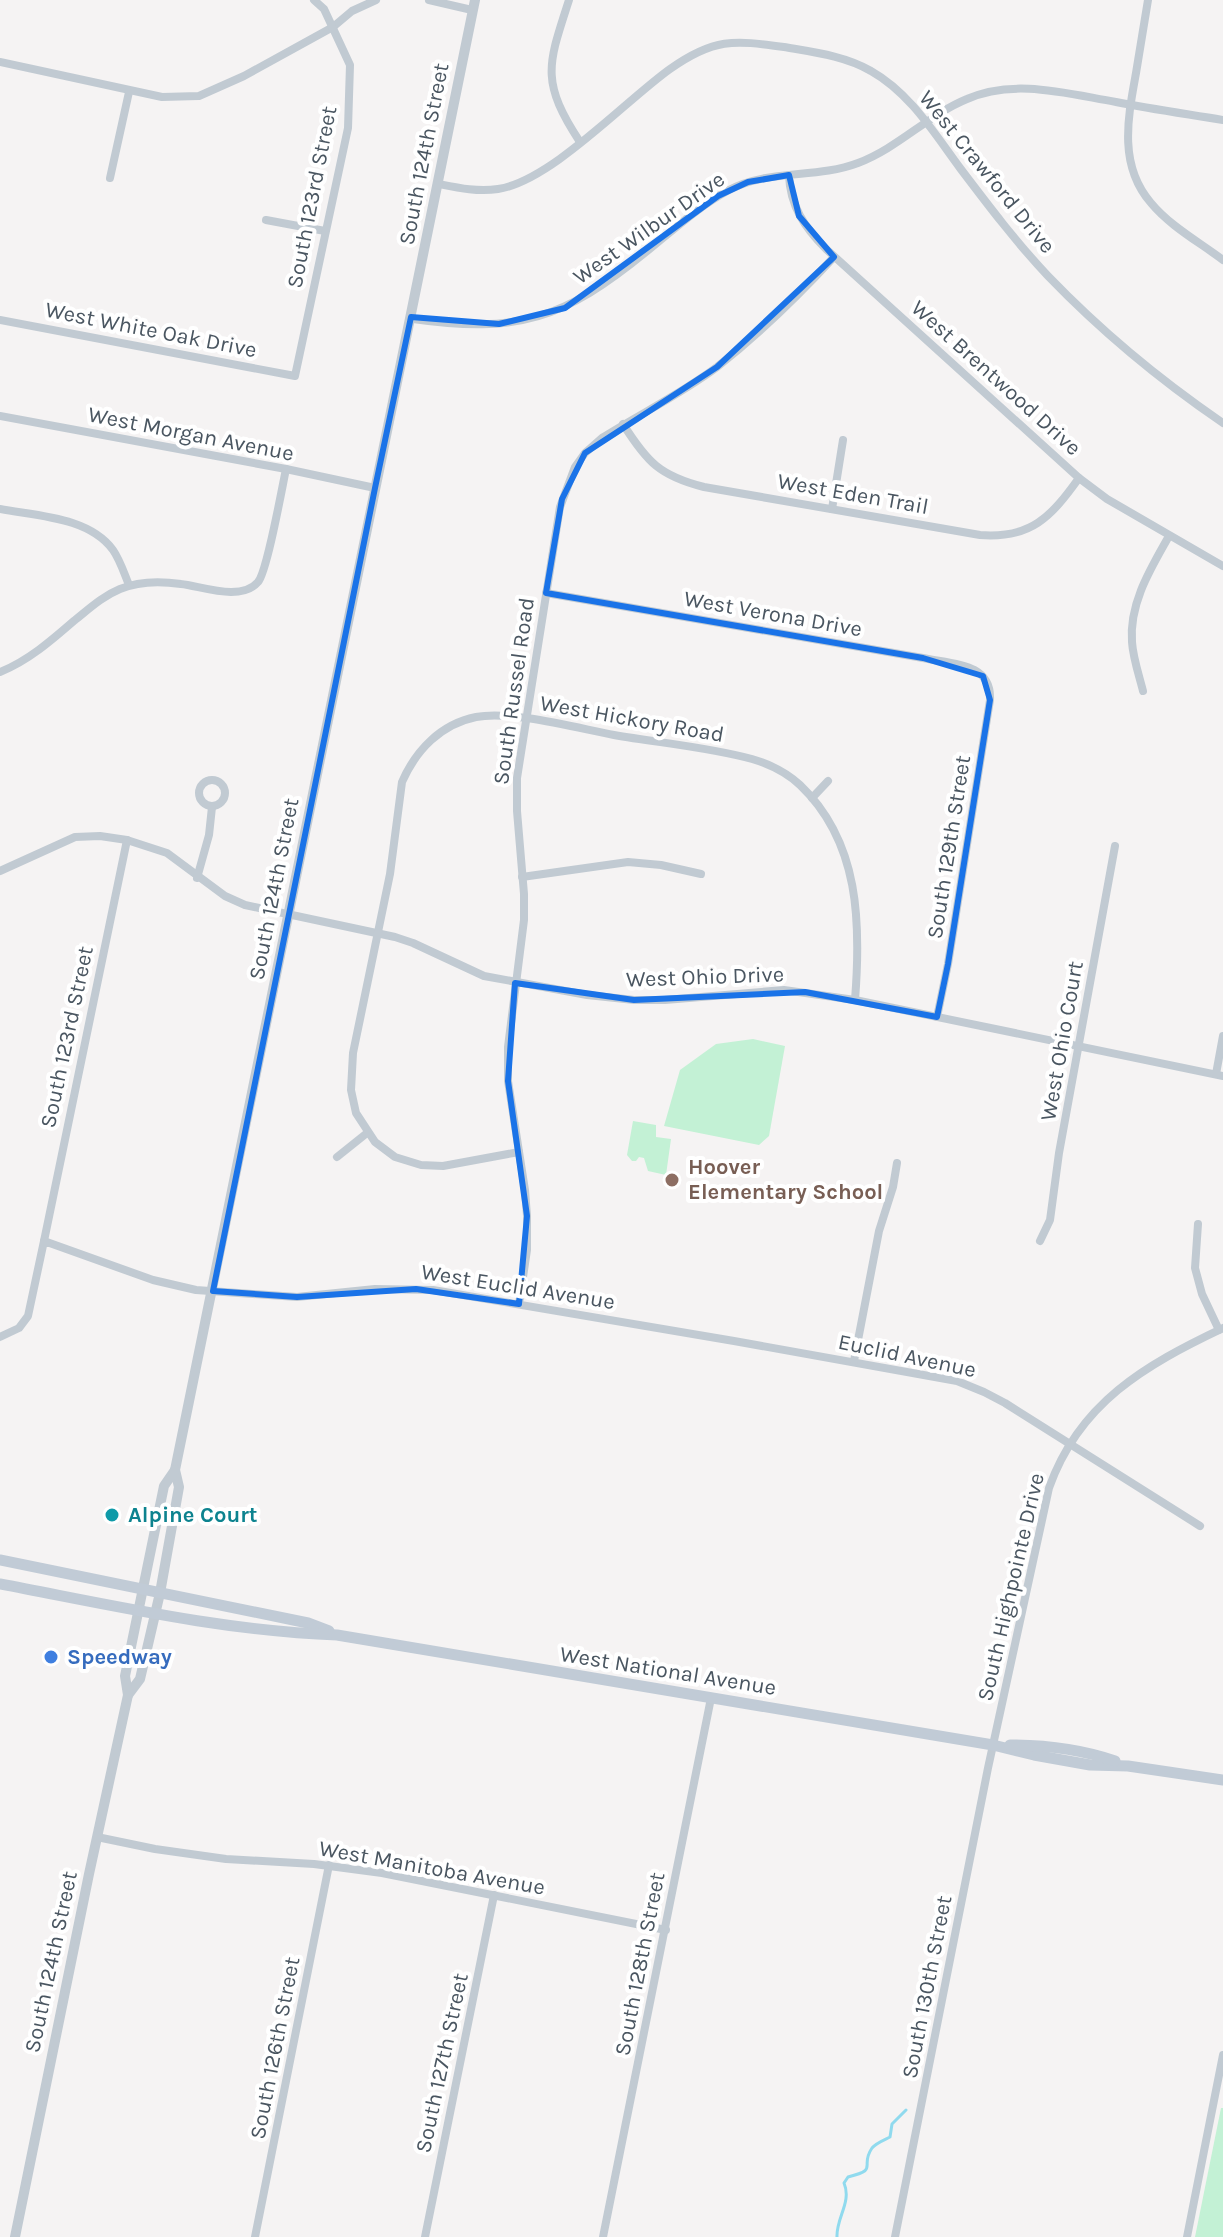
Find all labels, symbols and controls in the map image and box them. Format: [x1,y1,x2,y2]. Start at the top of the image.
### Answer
street label: South 124th Street [394,61,454,247]
street label: West Crawford Drive [913,85,1061,259]
street label: South 123rd Street [282,104,342,290]
street label: West Wilbur Drive [568,166,730,290]
street label: West Brentwood Drive [906,295,1086,461]
street label: West White Oak Drive [43,297,259,363]
street label: West Morgan Avenue [86,401,296,467]
street label: West Eden Trail [776,468,930,520]
street label: West Verona Drive [682,586,864,642]
street label: South Russel Road [488,596,540,786]
street label: West Hickory Road [538,690,726,748]
street label: South 129th Street [922,753,976,941]
street label: South 124th Street [244,796,304,982]
street label: South 123rd Street [35,944,99,1130]
street label: West Ohio Court [1035,959,1089,1123]
street label: West Ohio Drive [626,961,784,993]
place label: Hoover Elementary School [688,1154,883,1205]
marker: Hoover Elementary School [663,1171,681,1189]
street label: West Euclid Avenue [419,1259,617,1315]
street label: Euclid Avenue [836,1329,978,1383]
street label: South Highpointe Drive [972,1470,1050,1704]
place label: Alpine Court [128,1502,258,1528]
marker: Alpine Court [103,1506,121,1524]
street label: West National Avenue [558,1641,778,1701]
place label: Speedway [67,1644,172,1670]
marker: Speedway [42,1648,60,1666]
street label: West Manitoba Avenue [317,1835,547,1901]
street label: South 124th Street [19,1869,83,2055]
street label: South 128th Street [609,1870,671,2058]
street label: South 130th Street [897,1893,957,2081]
street label: South 126th Street [245,1955,305,2141]
street label: South 127th Street [410,1971,474,2155]

